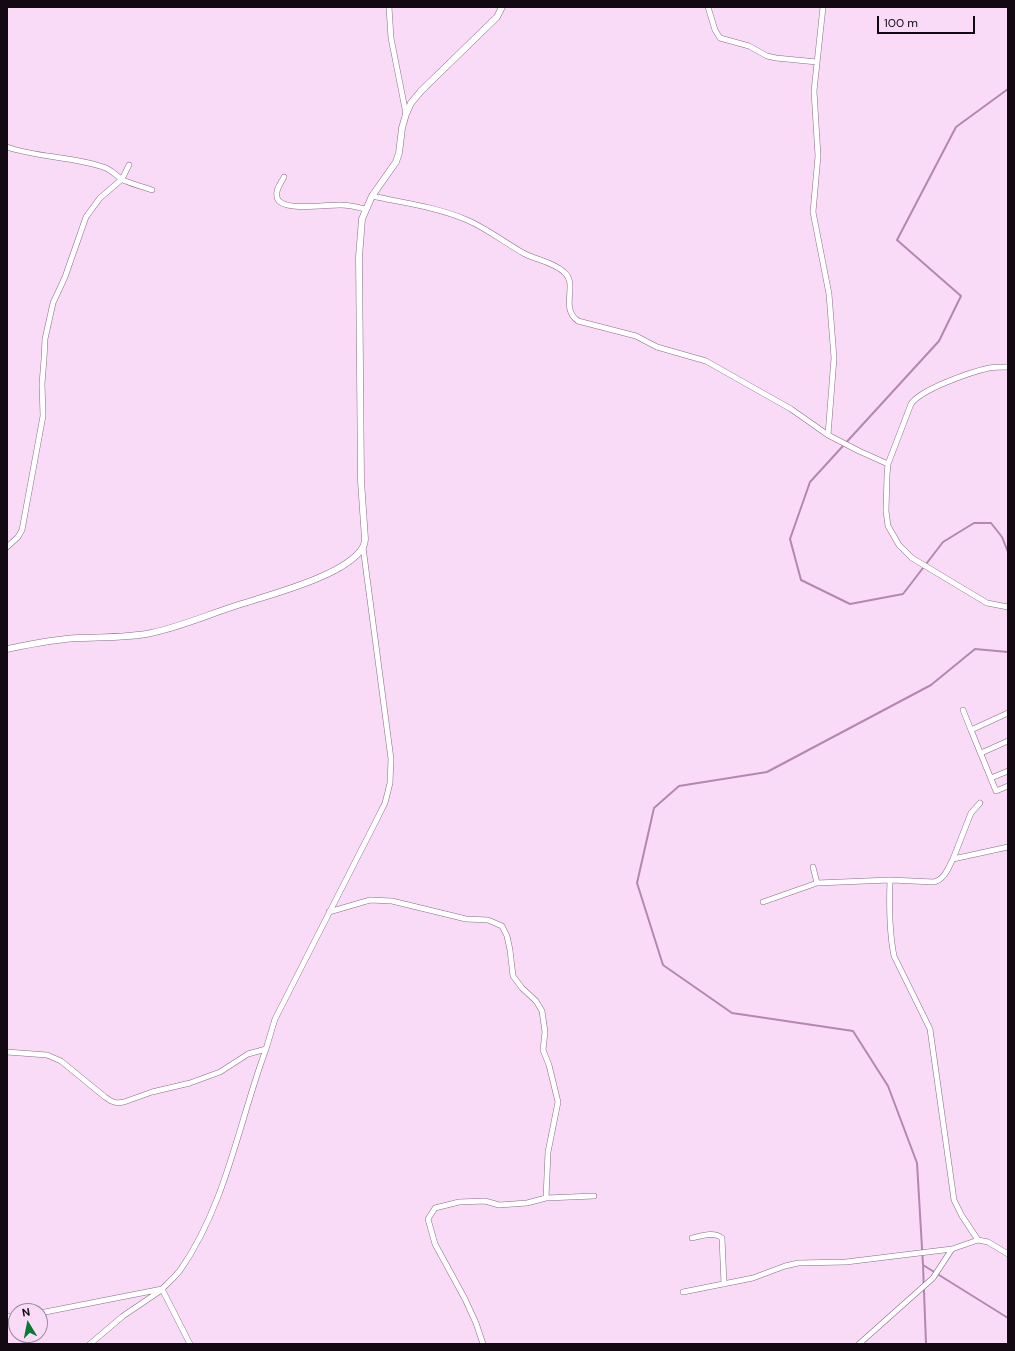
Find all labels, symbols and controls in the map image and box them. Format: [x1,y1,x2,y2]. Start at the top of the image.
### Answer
scale bar [879,8,977,34]
text: 100 m [884,15,918,31]
north arrow [8,1303,48,1343]
text: N [21,1305,31,1320]

